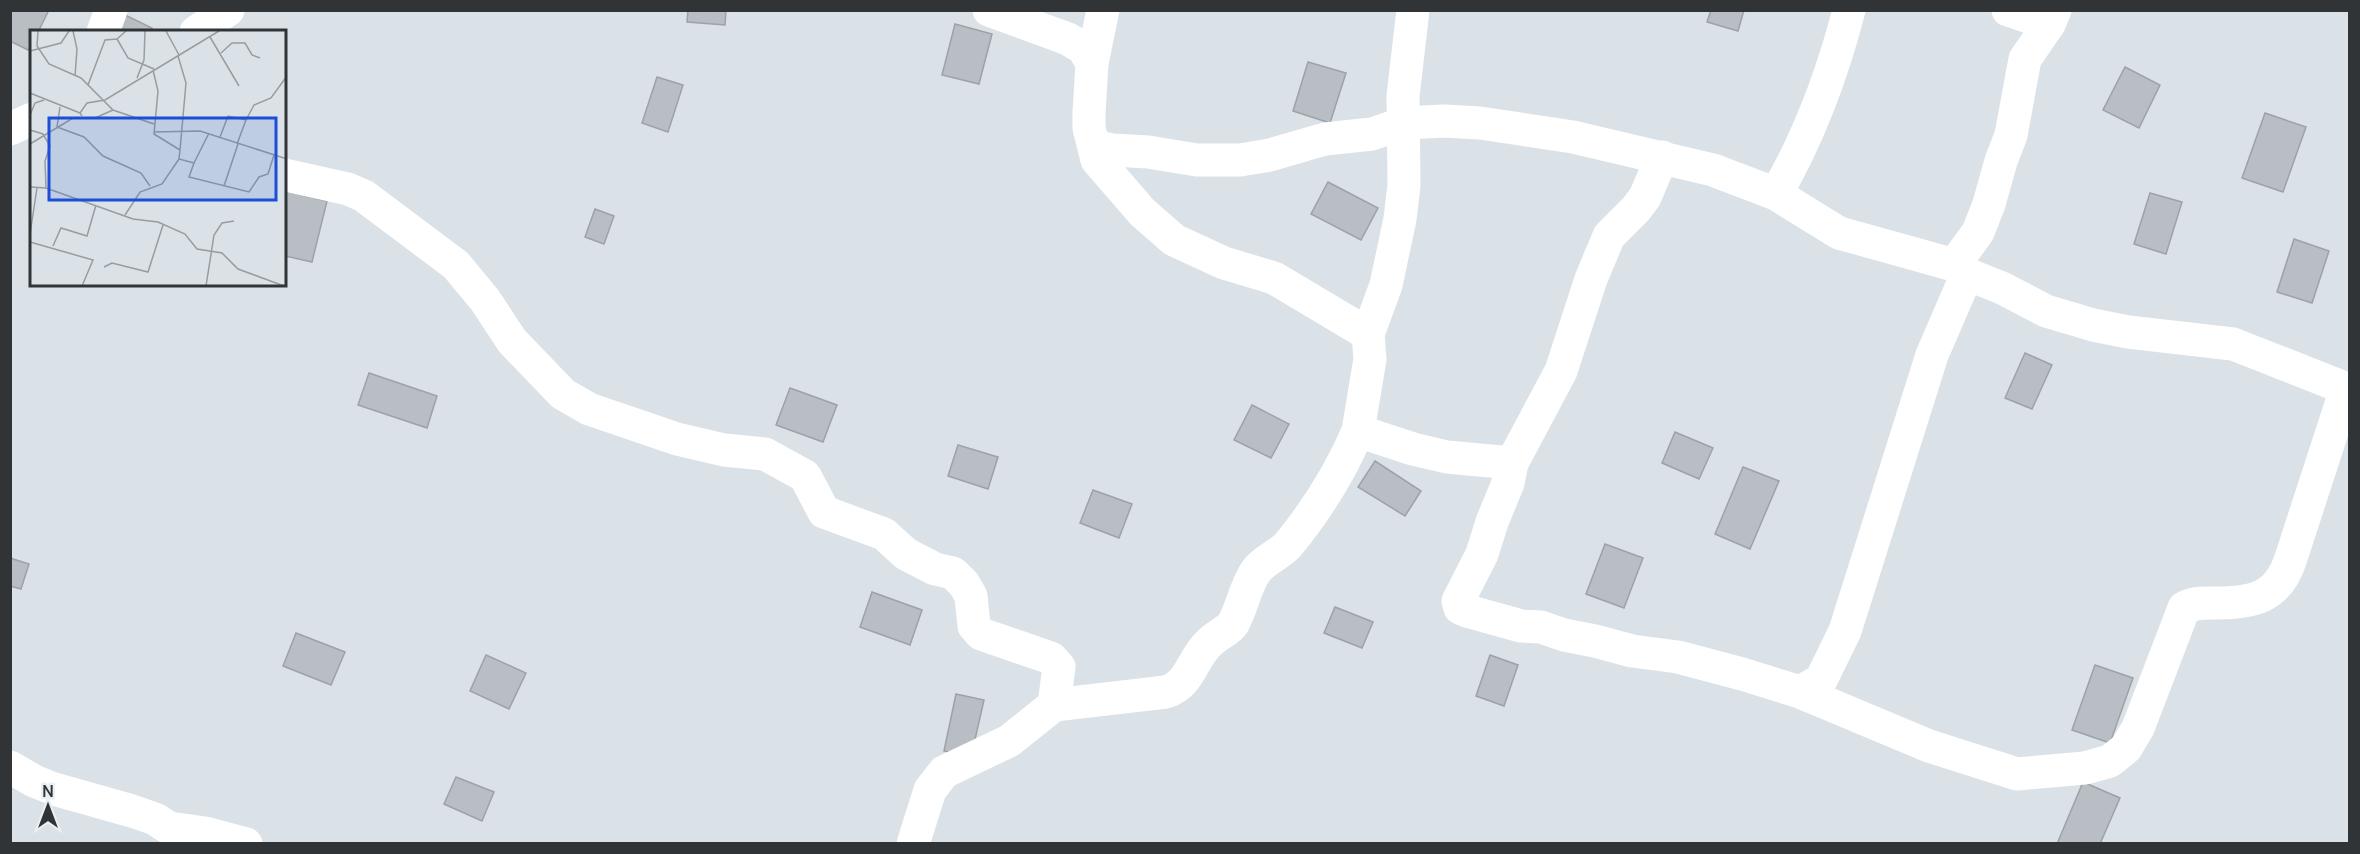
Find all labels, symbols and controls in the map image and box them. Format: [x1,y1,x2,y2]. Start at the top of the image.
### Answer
inset map [30,30,286,286]
north arrow [18,776,78,836]
text: N [42,780,54,802]

